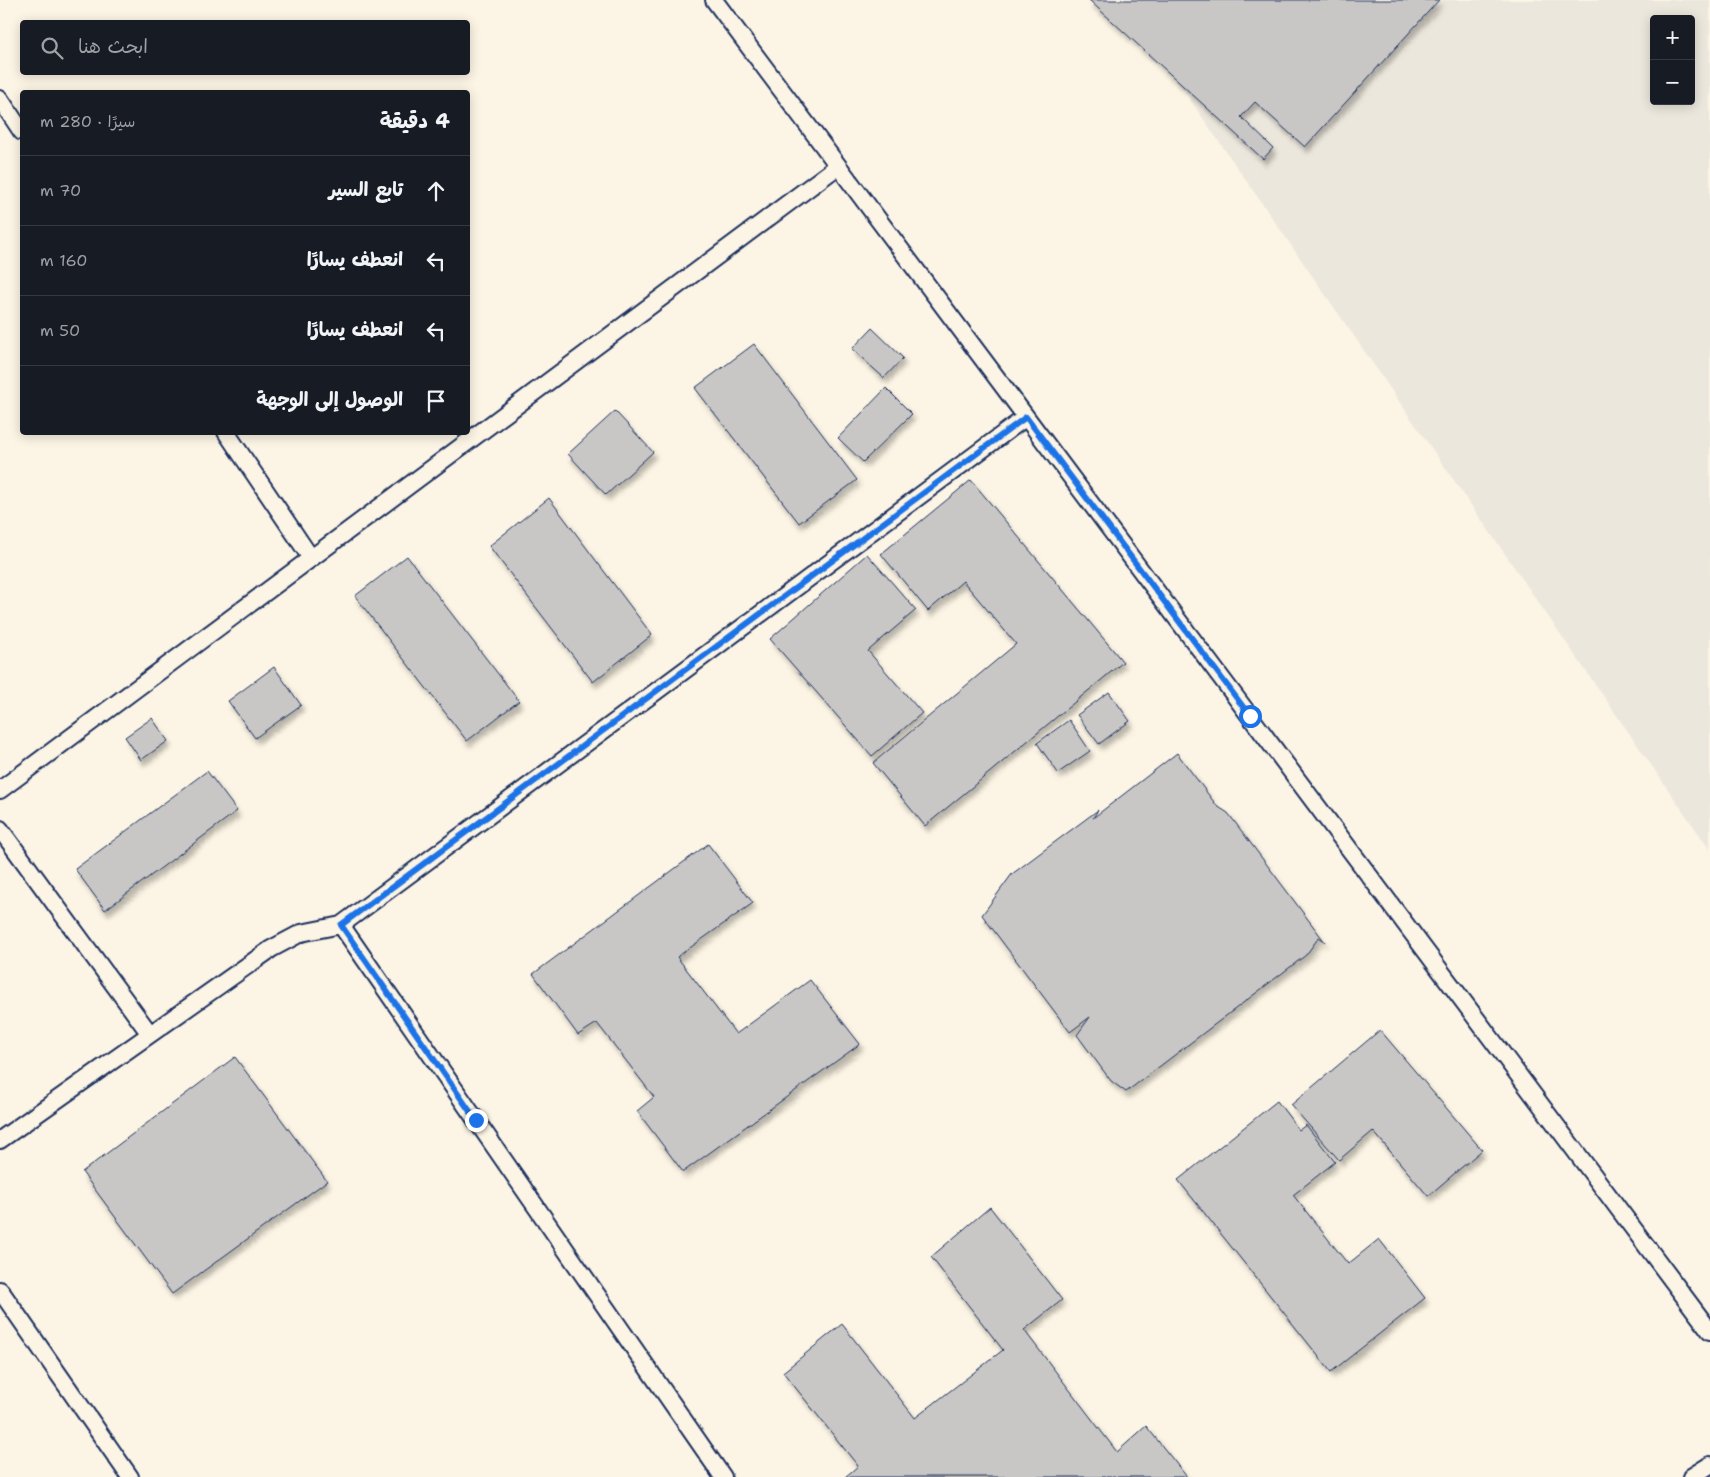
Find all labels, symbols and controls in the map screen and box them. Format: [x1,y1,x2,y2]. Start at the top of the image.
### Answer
map controls [1650,15,1695,105]
button: + [1650,15,1695,60]
search box [20,20,470,75]
icon: search [38,34,66,62]
text: ابحث هنا [78,34,148,59]
button: − [1650,60,1695,105]
text: 4 دقيقة [380,107,450,135]
text: سيرًا · 280 m [40,111,135,132]
text: تابع السير [329,177,403,202]
icon: ahead [422,177,450,205]
text: 70 m [40,180,81,201]
text: انعطف يسارًا [307,247,403,272]
icon: left [422,247,450,275]
text: 160 m [40,250,87,271]
text: انعطف يسارًا [307,317,403,342]
icon: left [422,317,450,345]
text: 50 m [40,320,80,341]
text: الوصول إلى الوجهة [256,387,403,412]
icon: arrive [422,387,450,415]
route start [1239,705,1262,728]
route end [465,1109,488,1132]

